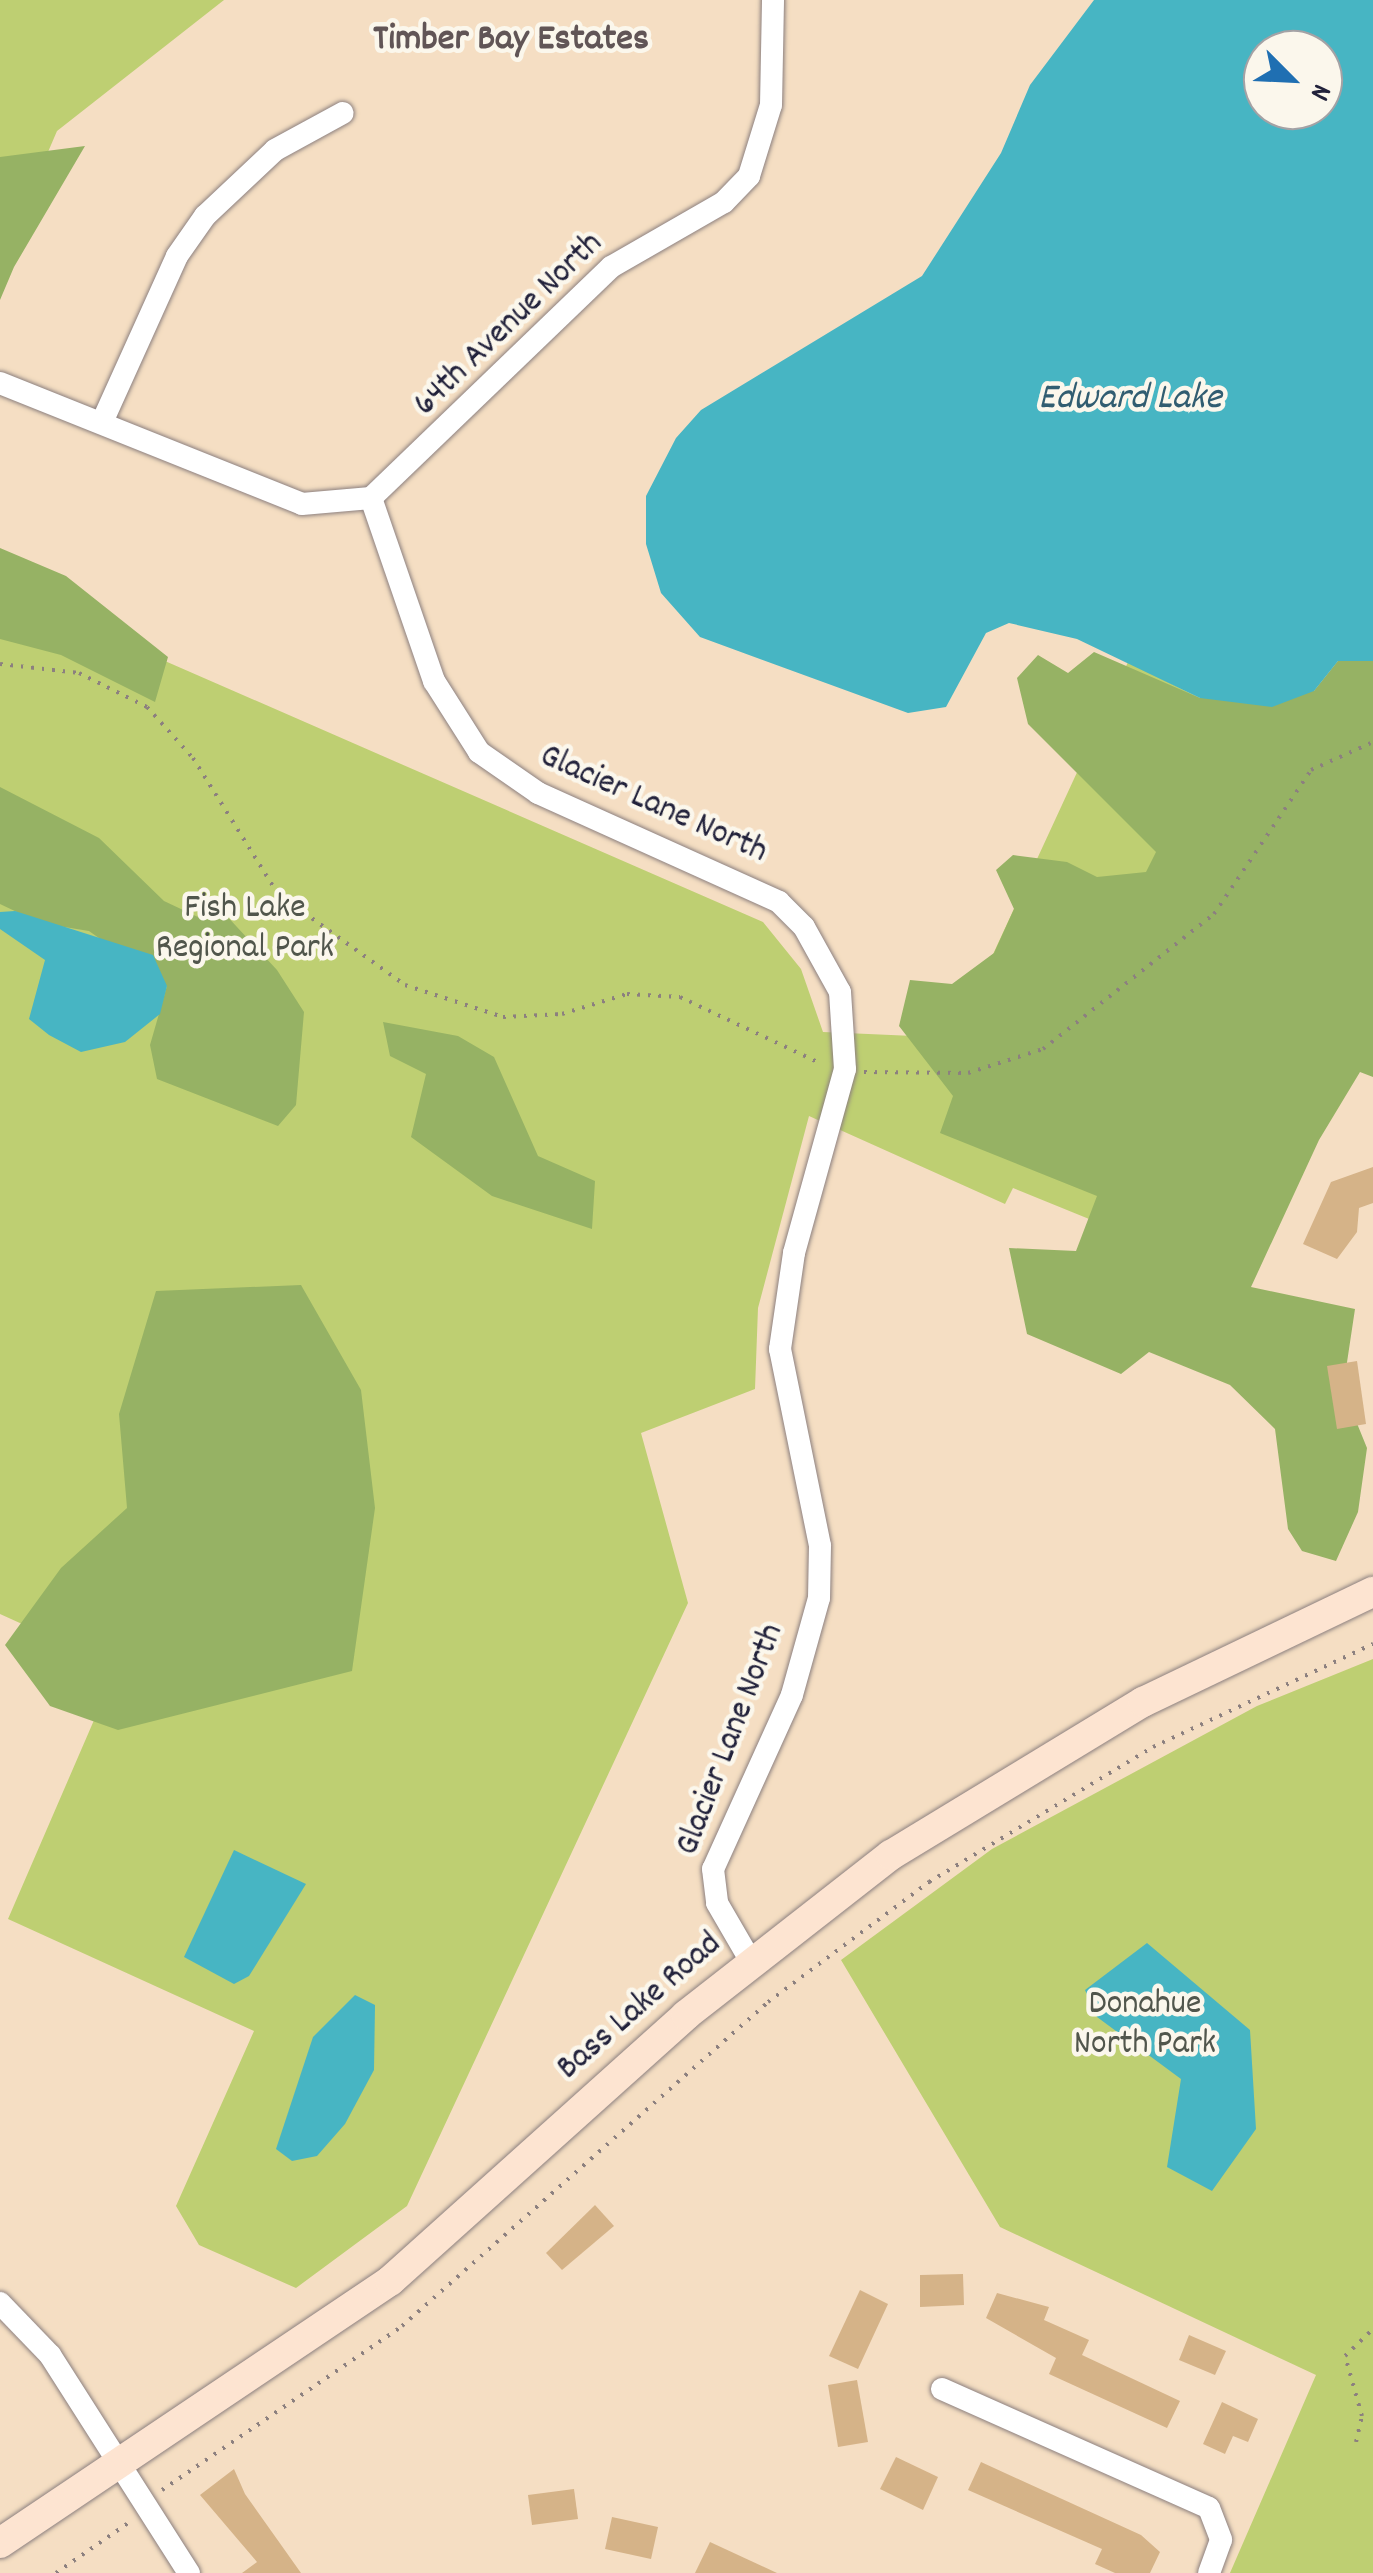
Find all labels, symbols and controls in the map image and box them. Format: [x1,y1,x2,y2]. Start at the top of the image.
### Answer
district label: Timber Bay Estates [373,18,649,64]
north arrow [1243,30,1343,130]
text: N [1297,77,1340,106]
street label: 64th Avenue North [406,224,612,426]
water label: Edward Lake [1038,377,1222,423]
street label: Glacier Lane North [533,736,773,874]
park label: Fish Lake Regional Park [156,888,334,970]
street label: Glacier Lane North [668,1618,794,1862]
street label: Bass Lake Road [549,1924,731,2090]
park label: Donahue North Park [1074,1984,1216,2066]

